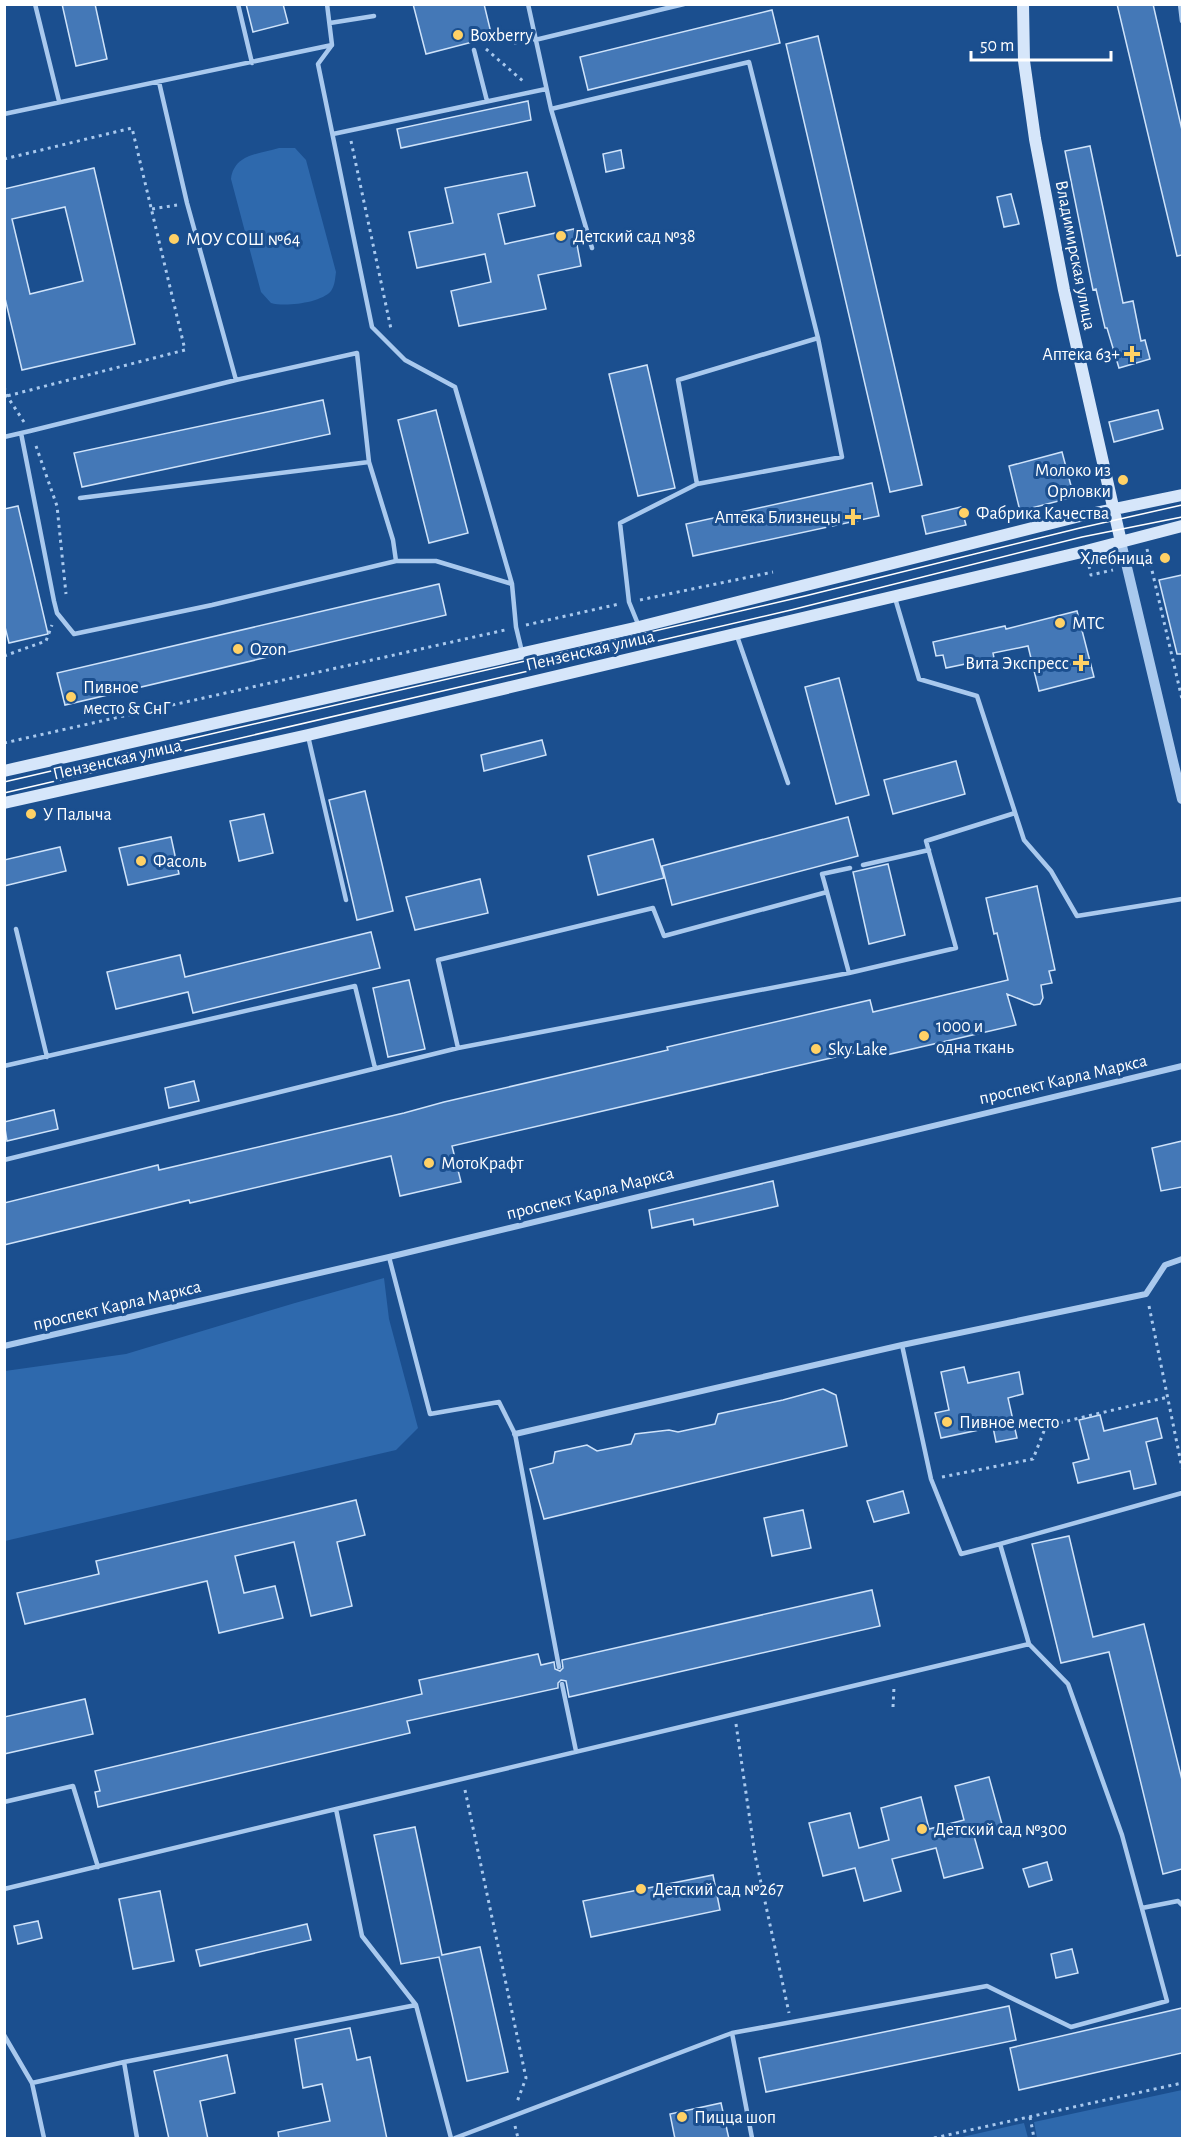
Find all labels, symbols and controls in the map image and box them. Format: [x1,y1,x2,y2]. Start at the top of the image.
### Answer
scale bar [971,24,1110,62]
place label: Boxberry [470,27,533,45]
marker: Boxberry [451,28,465,42]
text: 50 m [980,37,1014,55]
street label: Владимирская улица [1052,179,1098,331]
place label: Детский сад №38 [573,228,696,246]
marker: Детский сад №38 [554,229,568,243]
place label: МОУ СОШ №64 [186,231,301,249]
marker: МОУ СОШ №64 [167,232,181,246]
place label: Аптека 63+ [1042,346,1120,364]
marker: Аптека 63+ [1125,347,1139,361]
place label: Молоко из Орловки [1035,462,1111,501]
marker: Молоко из Орловки [1116,473,1130,487]
place label: Фабрика Качества [976,504,1109,523]
marker: Фабрика Качества [957,506,971,520]
place label: Аптека Близнецы [714,509,841,527]
marker: Аптека Близнецы [846,510,860,524]
place label: Хлебница [1080,549,1153,568]
marker: Хлебница [1158,551,1172,565]
place label: МТС [1072,615,1105,633]
marker: МТС [1053,616,1067,630]
street label: Пензенская улица [524,627,656,675]
place label: Ozon [250,641,287,659]
marker: Ozon [231,642,245,656]
place label: Вита Экспресс [965,655,1069,673]
marker: Вита Экспресс [1074,656,1088,670]
place label: Пивное место & СнГ [83,679,171,718]
marker: Пивное место & СнГ [64,690,78,704]
street label: Пензенская улица [51,736,183,784]
place label: У Палыча [43,806,112,824]
marker: У Палыча [24,807,38,821]
place label: Фасоль [153,853,207,871]
marker: Фасоль [134,854,148,868]
place label: 1000 и одна ткань [936,1018,1014,1057]
marker: 1000 и одна ткань [917,1029,931,1043]
place label: Sky Lake [828,1041,887,1059]
marker: Sky Lake [809,1042,823,1056]
street label: проспект Карла Маркса [977,1052,1149,1108]
place label: МотоКрафт [441,1155,524,1173]
marker: МотоКрафт [422,1156,436,1170]
street label: проспект Карла Маркса [505,1164,676,1223]
street label: проспект Карла Маркса [31,1278,203,1334]
place label: Пивное место [959,1414,1059,1432]
marker: Пивное место [940,1415,954,1429]
place label: Детский сад №300 [934,1821,1067,1839]
marker: Детский сад №300 [915,1822,929,1836]
place label: Детский сад №267 [653,1881,784,1899]
marker: Детский сад №267 [634,1882,648,1896]
place label: Пицца шоп [694,2109,776,2127]
marker: Пицца шоп [675,2110,689,2124]

